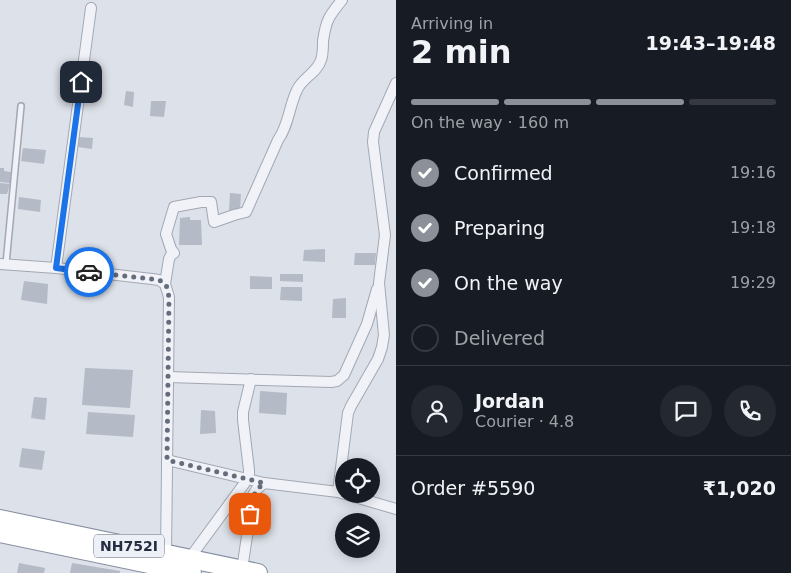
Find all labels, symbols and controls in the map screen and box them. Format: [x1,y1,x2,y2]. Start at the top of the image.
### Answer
text: Arriving in [411,14,493,33]
text: 19:43–19:48 [646,32,776,54]
text: 2 min [411,33,512,71]
pin [60,61,102,103]
icon: home [67,68,95,96]
text: On the way · 160 m [411,113,569,132]
icon: check [411,159,439,187]
text: Confirmed [454,162,553,184]
text: 19:16 [730,163,776,182]
icon: check [411,214,439,242]
text: Preparing [454,217,545,239]
text: 19:18 [730,218,776,237]
courier [64,247,114,297]
icon: car [75,258,103,286]
icon: check [411,269,439,297]
text: On the way [454,272,563,294]
text: 19:29 [730,273,776,292]
text: Delivered [454,327,545,349]
button: person [411,385,463,437]
button: chat [660,385,712,437]
button: phone [724,385,776,437]
text: Jordan [475,390,544,412]
text: Courier · 4.8 [475,412,574,431]
map controls [335,458,380,558]
button: locate [335,458,380,503]
text: Order #5590 [411,477,535,499]
text: ₹1,020 [703,477,776,499]
pin [229,493,271,535]
icon: bag [236,500,264,528]
button: layers [335,513,380,558]
road number: NH752I [94,534,164,558]

